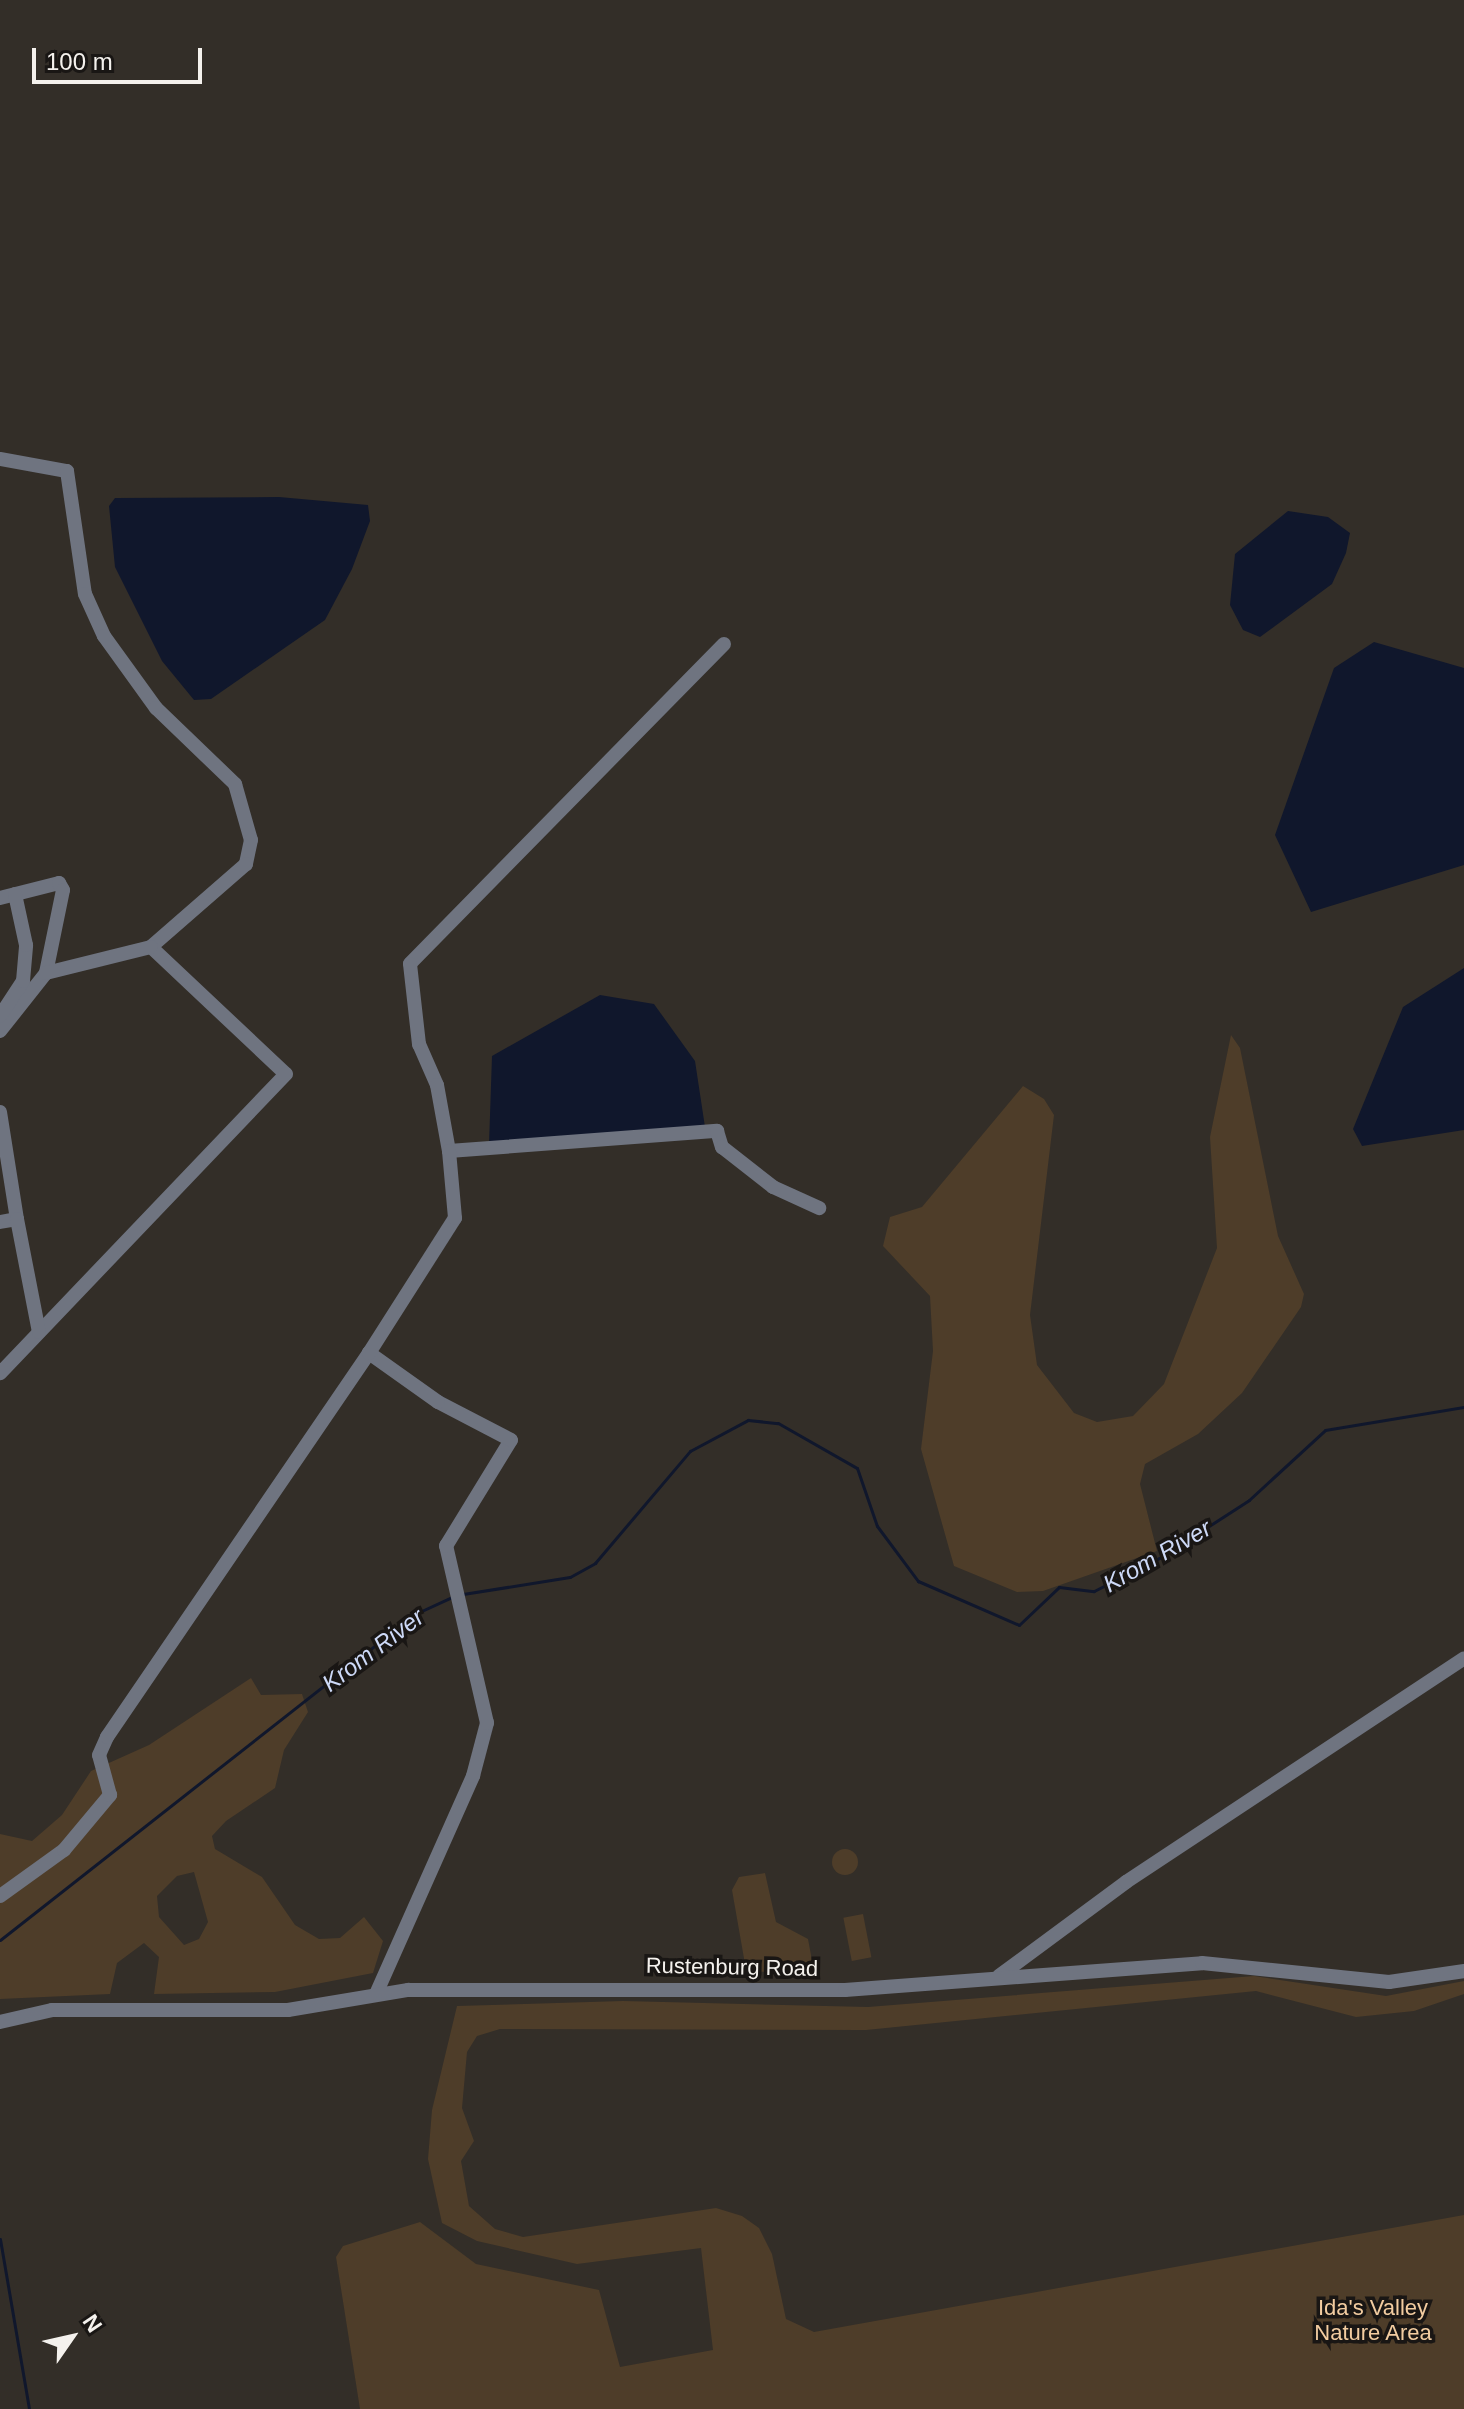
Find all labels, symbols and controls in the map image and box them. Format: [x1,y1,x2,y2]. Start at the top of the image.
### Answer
scale bar [36,32,206,82]
text: 100 m [46,48,113,75]
water label: Krom River [1098,1514,1216,1598]
water label: Krom River [316,1602,430,1698]
street label: Rustenburg Road [646,1952,818,1982]
park label: Ida's Valley Nature Area [1314,2294,1432,2346]
north arrow [32,2297,112,2377]
text: N [78,2310,107,2337]

